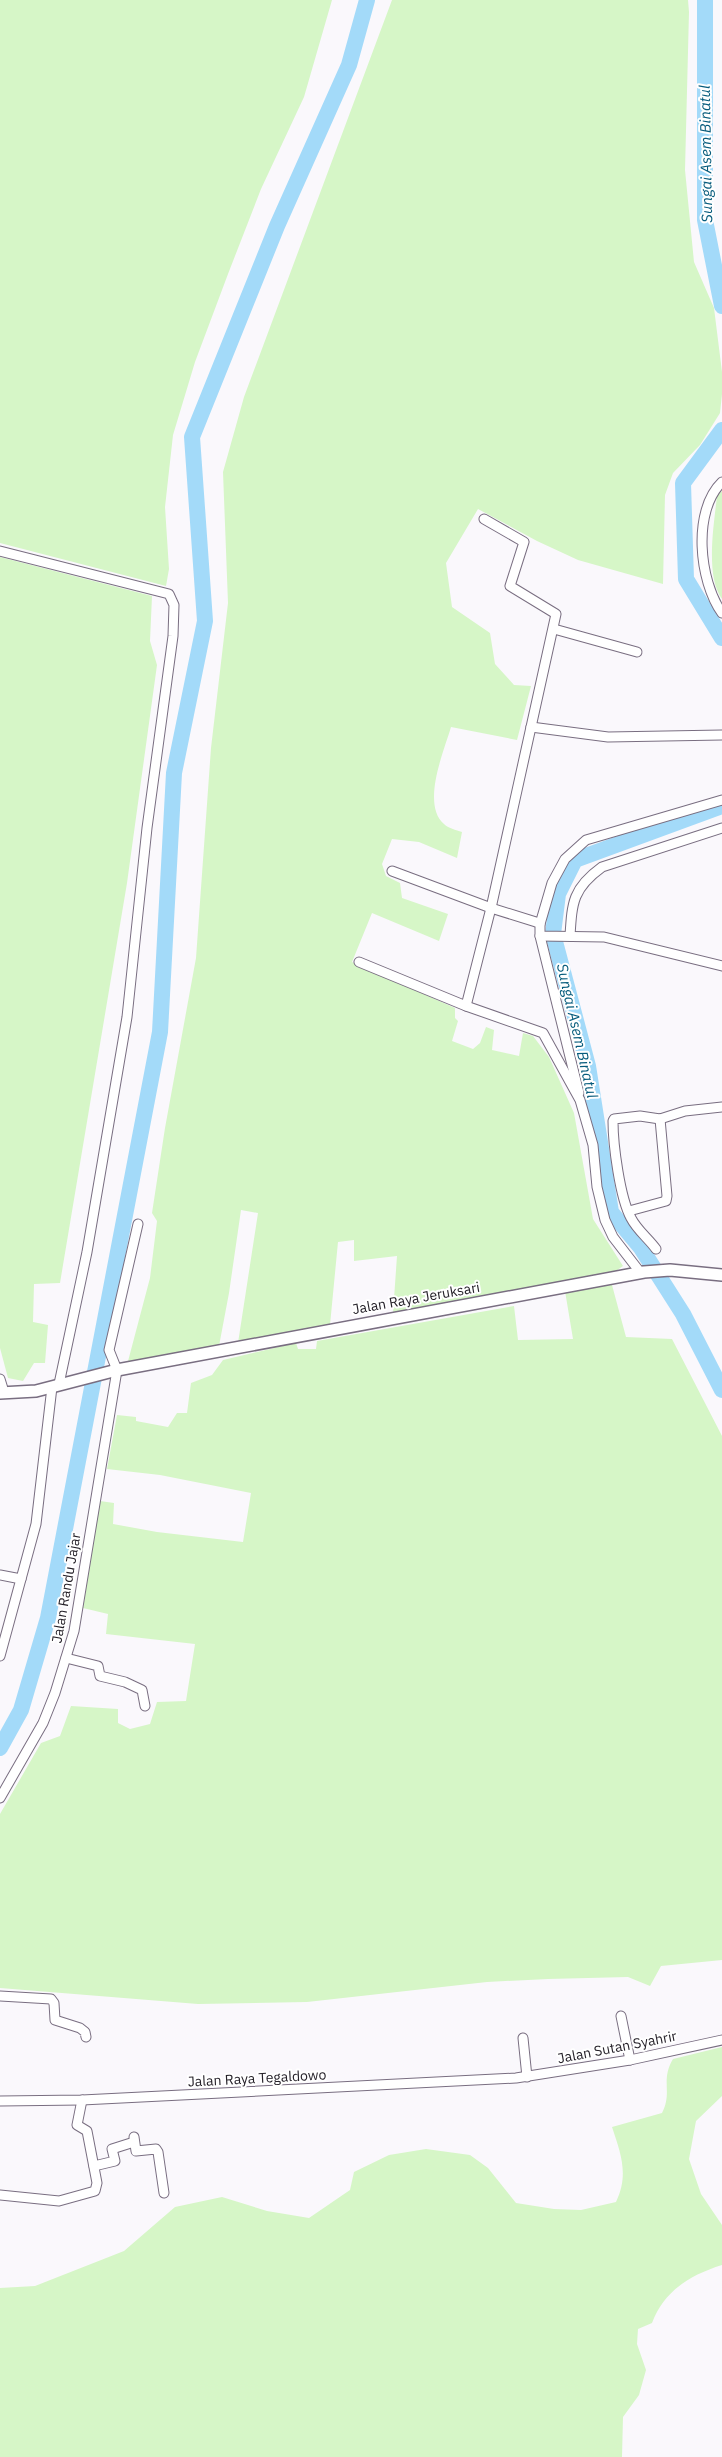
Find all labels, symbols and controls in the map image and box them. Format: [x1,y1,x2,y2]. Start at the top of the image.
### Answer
water label: Sungai Asem Binatul [695,85,716,223]
water label: Sungai Asem Binatul [553,962,602,1100]
street label: Jalan Raya Jeruksari [351,1278,481,1318]
street label: Jalan Randu Jajar [47,1532,85,1644]
street label: Jalan Sutan Syahrir [556,2027,678,2067]
street label: Jalan Raya Tegaldowo [187,2065,327,2091]

